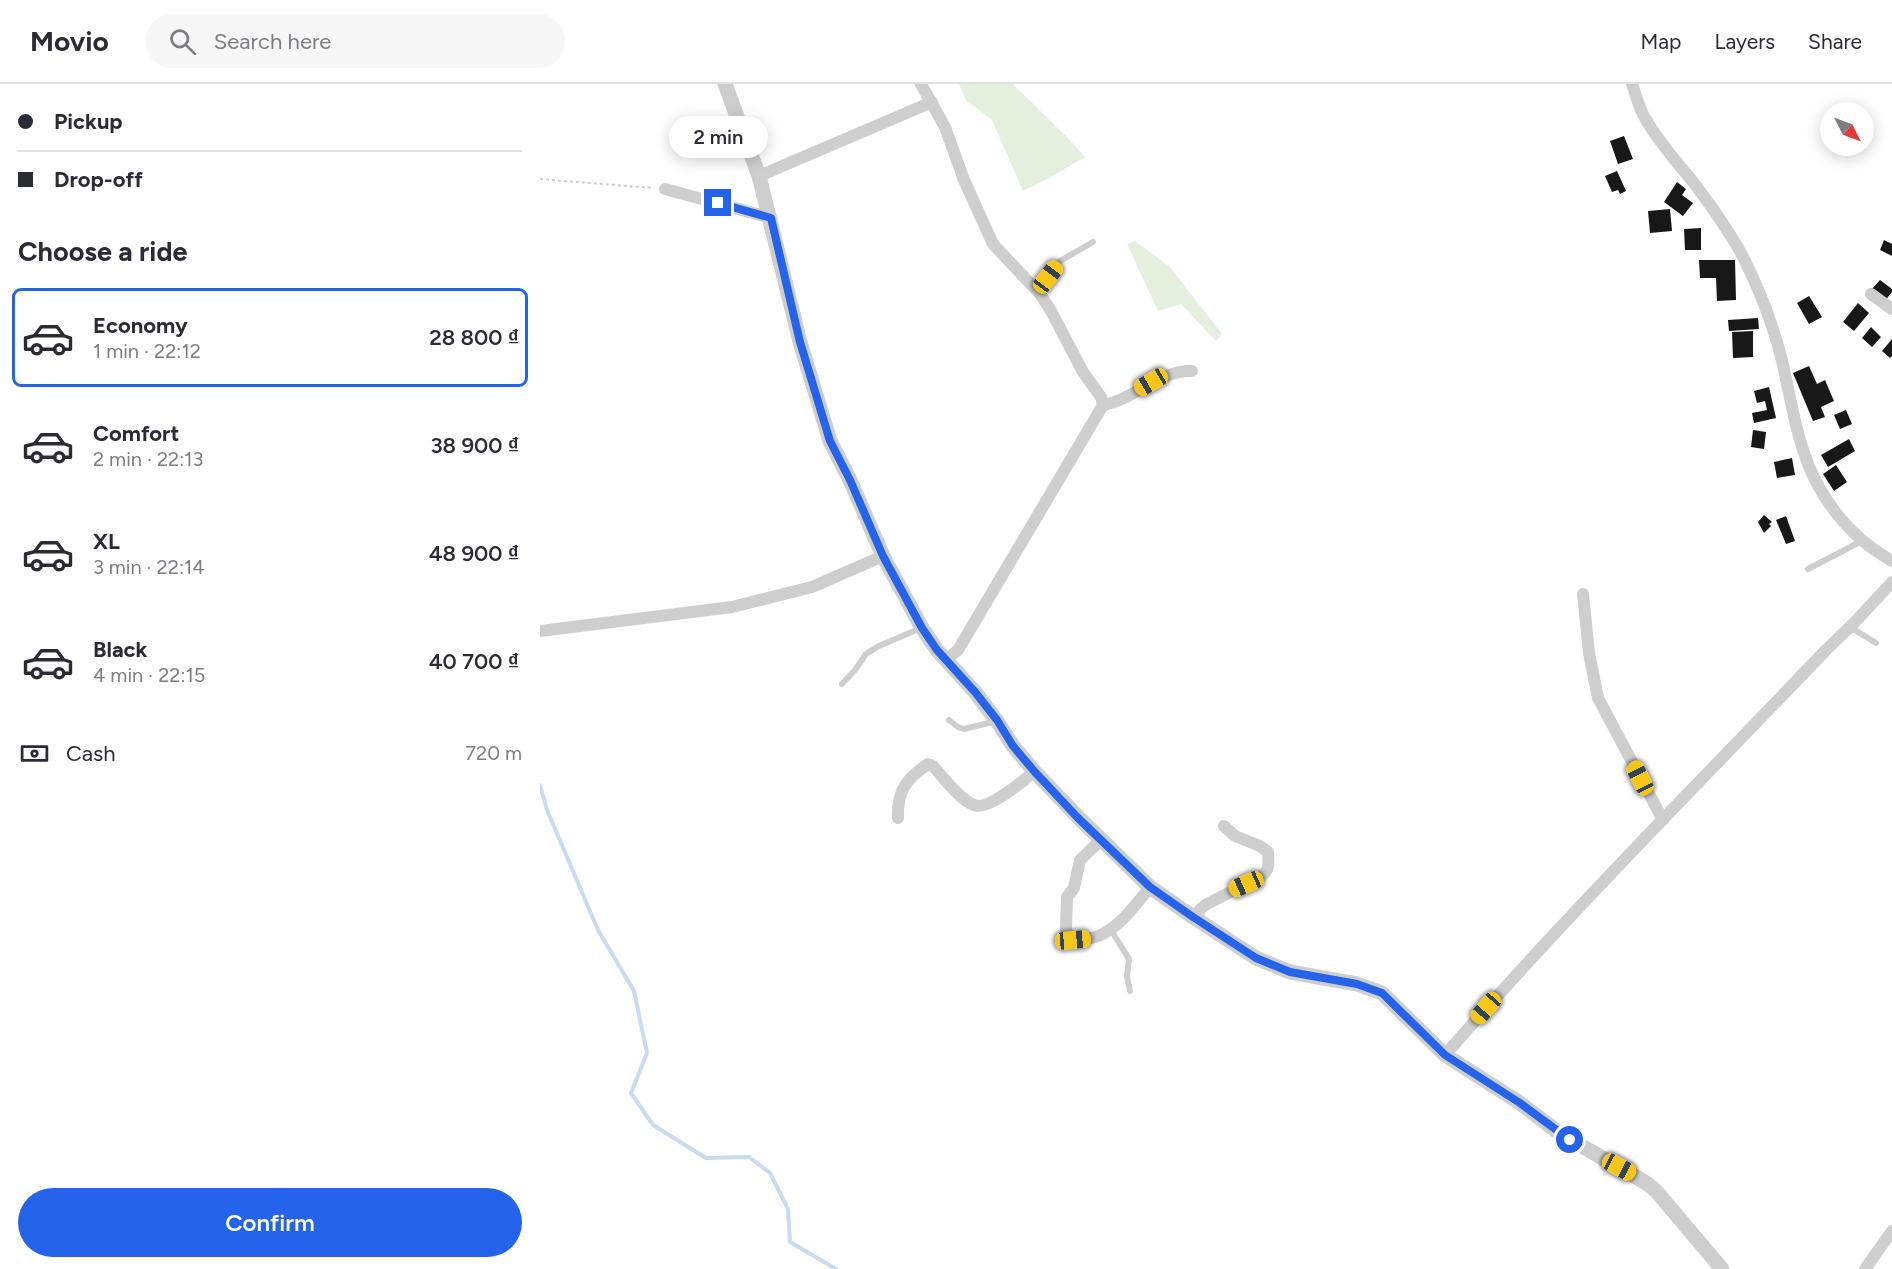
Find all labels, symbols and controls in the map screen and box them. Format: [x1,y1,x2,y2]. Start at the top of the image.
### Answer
search box [145,14,565,68]
text: Movio [30,24,109,58]
icon: search [166,25,199,58]
text: Search here [214,28,331,55]
text: Map [1641,29,1681,54]
text: Layers [1714,29,1775,54]
text: Share [1808,29,1862,54]
north arrow [1820,102,1874,156]
map controls [1820,102,1874,156]
text: Pickup [54,108,123,135]
callout: 2 min [668,116,768,158]
text: 2 min [694,125,743,149]
text: Drop-off [54,166,143,193]
route end [704,189,731,216]
text: Choose a ride [18,235,187,268]
car [1030,257,1066,297]
icon: car [21,311,75,365]
text: Economy [93,312,188,339]
text: 28 800 ₫ [429,324,519,351]
text: 1 min · 22:12 [93,339,201,363]
car [1131,365,1171,399]
icon: car [21,419,75,473]
text: Comfort [93,420,179,447]
text: 38 900 ₫ [430,432,519,459]
text: 2 min · 22:13 [93,447,203,471]
icon: car [21,527,75,581]
text: XL [93,528,120,555]
text: 48 900 ₫ [429,540,519,567]
text: 3 min · 22:14 [93,555,205,579]
icon: car [21,635,75,689]
text: Black [93,636,147,663]
text: 40 700 ₫ [429,648,519,675]
text: 4 min · 22:15 [93,663,205,687]
icon: cash [18,737,51,770]
text: Cash [66,740,116,767]
text: 720 m [465,741,522,765]
car [1624,758,1656,798]
car [1226,868,1266,900]
car [1054,929,1092,951]
car [1467,989,1505,1027]
route start [1556,1126,1583,1153]
car [1599,1151,1639,1183]
button: Confirm [18,1188,522,1257]

